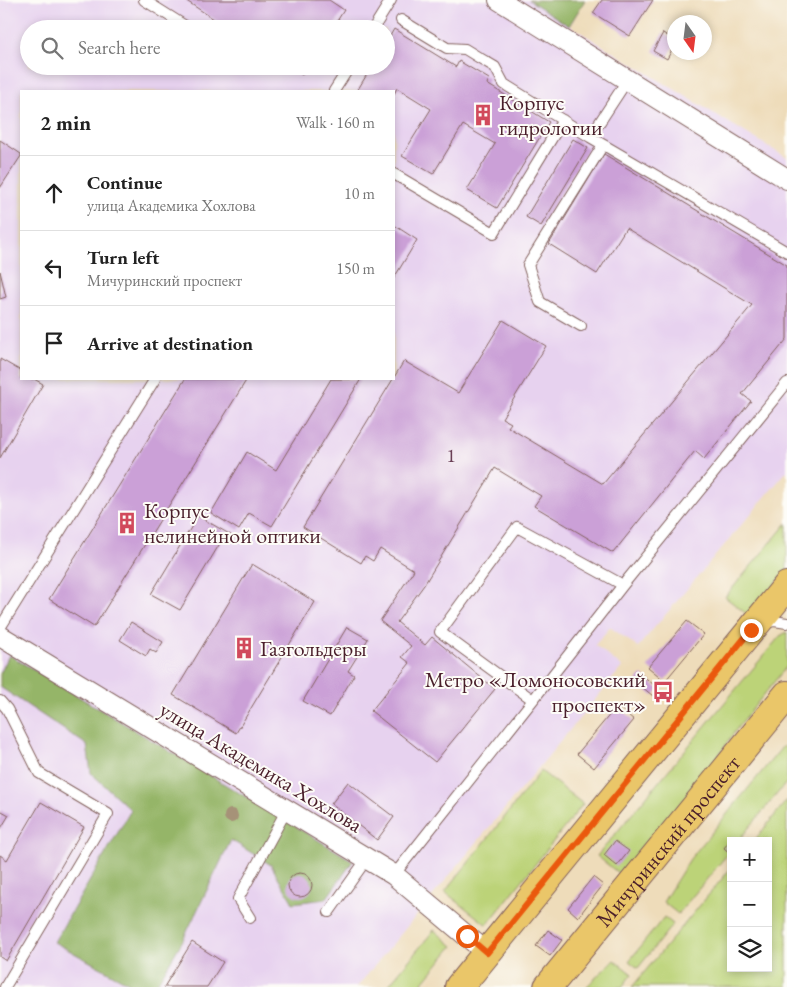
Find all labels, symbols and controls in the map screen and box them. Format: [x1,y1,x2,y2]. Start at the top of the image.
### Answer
north arrow [667,15,712,60]
search box [20,20,395,75]
icon: search [38,34,66,62]
text: Search here [78,35,160,60]
place label: Корпус гидрологии [499,88,603,142]
building icon: Корпус гидрологии [470,102,496,128]
text: 2 min [40,109,91,136]
text: Walk · 160 m [296,112,375,133]
text: Continue [87,170,162,195]
icon: ahead [40,179,68,207]
text: 10 m [344,183,375,204]
text: улица Академика Хохлова [87,195,256,216]
text: Turn left [87,245,159,270]
icon: left [40,254,68,282]
text: 150 m [336,258,375,279]
text: Мичуринский проспект [87,270,242,291]
icon: arrive [40,329,68,357]
text: Arrive at destination [87,331,253,356]
house number: 1 [446,442,456,468]
place label: Корпус нелинейной оптики [144,496,321,550]
building icon: Корпус нелинейной оптики [114,510,140,536]
route end [740,619,763,642]
place label: Газгольдеры [260,634,367,663]
building icon: Газгольдеры [231,635,257,661]
place label: Метро «Ломоносовский проспект» [425,665,646,719]
bus stop icon: Метро «Ломоносовский проспект» [650,679,676,705]
street label: улица Академика Хохлова [154,695,368,839]
street label: Мичуринский проспект [589,749,747,933]
map controls [727,837,772,972]
button: + [727,837,772,882]
button: − [727,882,772,927]
route start [456,925,479,948]
button: layers [727,927,772,972]

